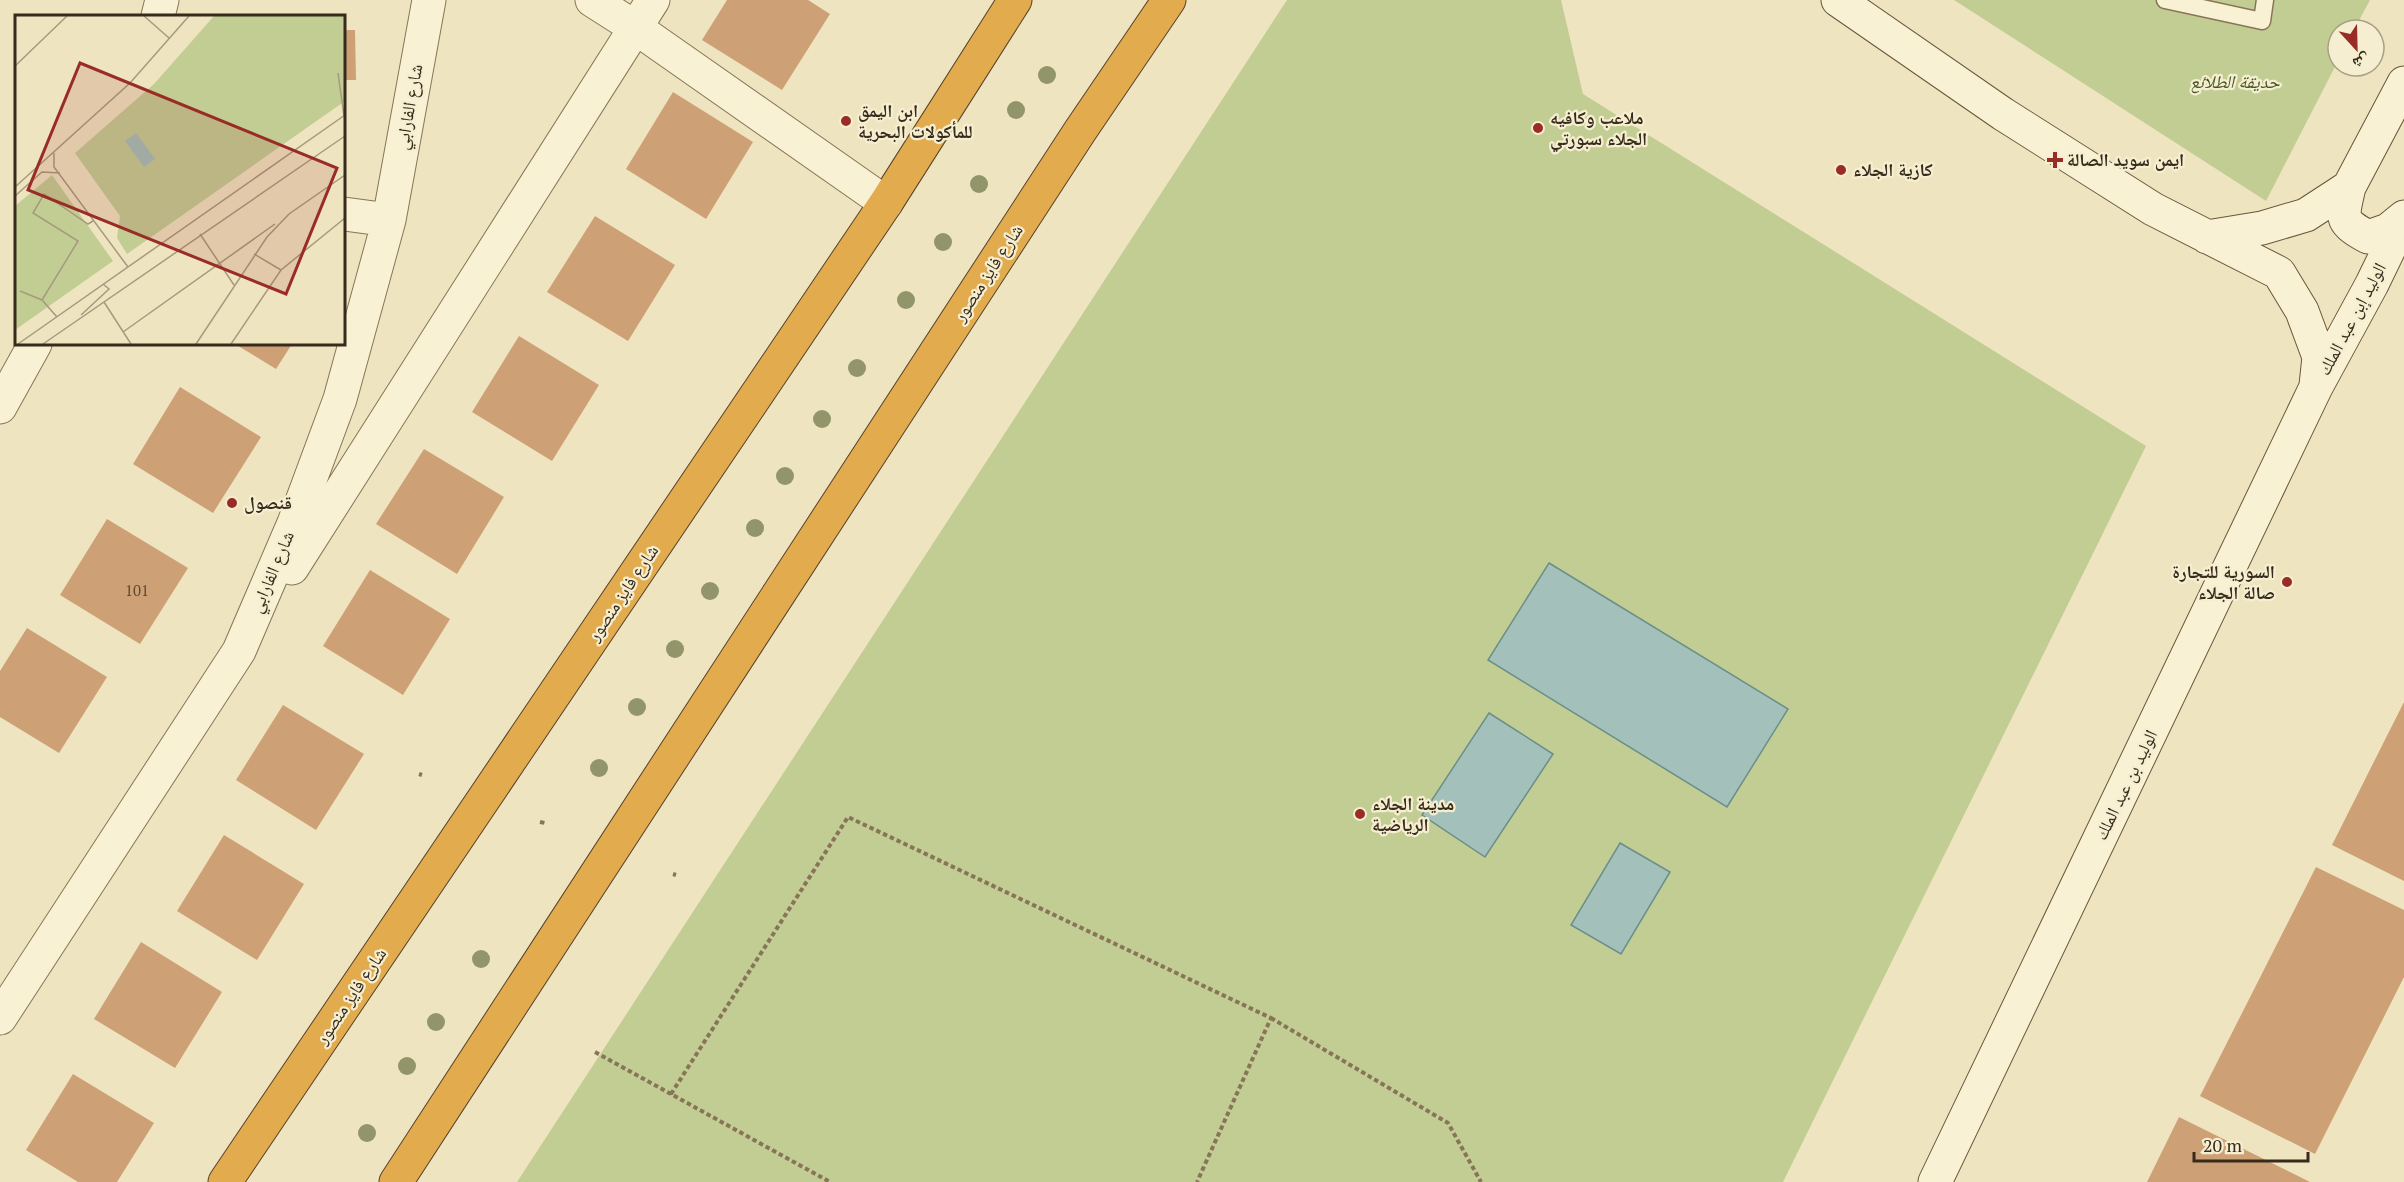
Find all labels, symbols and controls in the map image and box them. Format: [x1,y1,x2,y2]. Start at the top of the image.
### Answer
inset map [15,15,345,345]
north arrow [2326,18,2386,78]
text: ش [2350,49,2374,75]
street label: شارع الفارابي [389,62,431,152]
park label: حديقة الطلائع [2190,69,2280,94]
place label: ابن اليمق للمأكولات البحرية [858,98,973,143]
place label: ملاعب وكافيه الجلاء سبورتي [1550,105,1647,153]
marker: ابن اليمق للمأكولات البحرية [839,114,853,128]
marker: ملاعب وكافيه الجلاء سبورتي [1531,121,1545,135]
place label: ايمن سويد الصالة [2067,147,2184,171]
marker: ايمن سويد الصالة [2048,153,2062,167]
place label: كازية الجلاء [1853,157,1933,181]
marker: كازية الجلاء [1834,163,1848,177]
street label: شارع فايز منصور [946,219,1028,327]
street label: الوليد إبن عبد الملك [2311,258,2392,379]
place label: قنصول [244,490,292,514]
marker: قنصول [225,496,239,510]
street label: شارع الفارابي [243,527,302,618]
street label: شارع فايز منصور [581,540,663,646]
place label: السورية للتجارة صالة الجلاء [2172,559,2275,604]
marker: السورية للتجارة صالة الجلاء [2280,575,2294,589]
house number: 101 [125,580,149,600]
street label: الوليد بن عبد الملك [2088,725,2162,844]
place label: مدينة الجلاء الرياضية [1372,791,1454,836]
marker: مدينة الجلاء الرياضية [1353,807,1367,821]
street label: شارع فايز منصور [309,943,391,1049]
scale bar [2194,1125,2308,1163]
text: 20 m [2203,1133,2243,1157]

